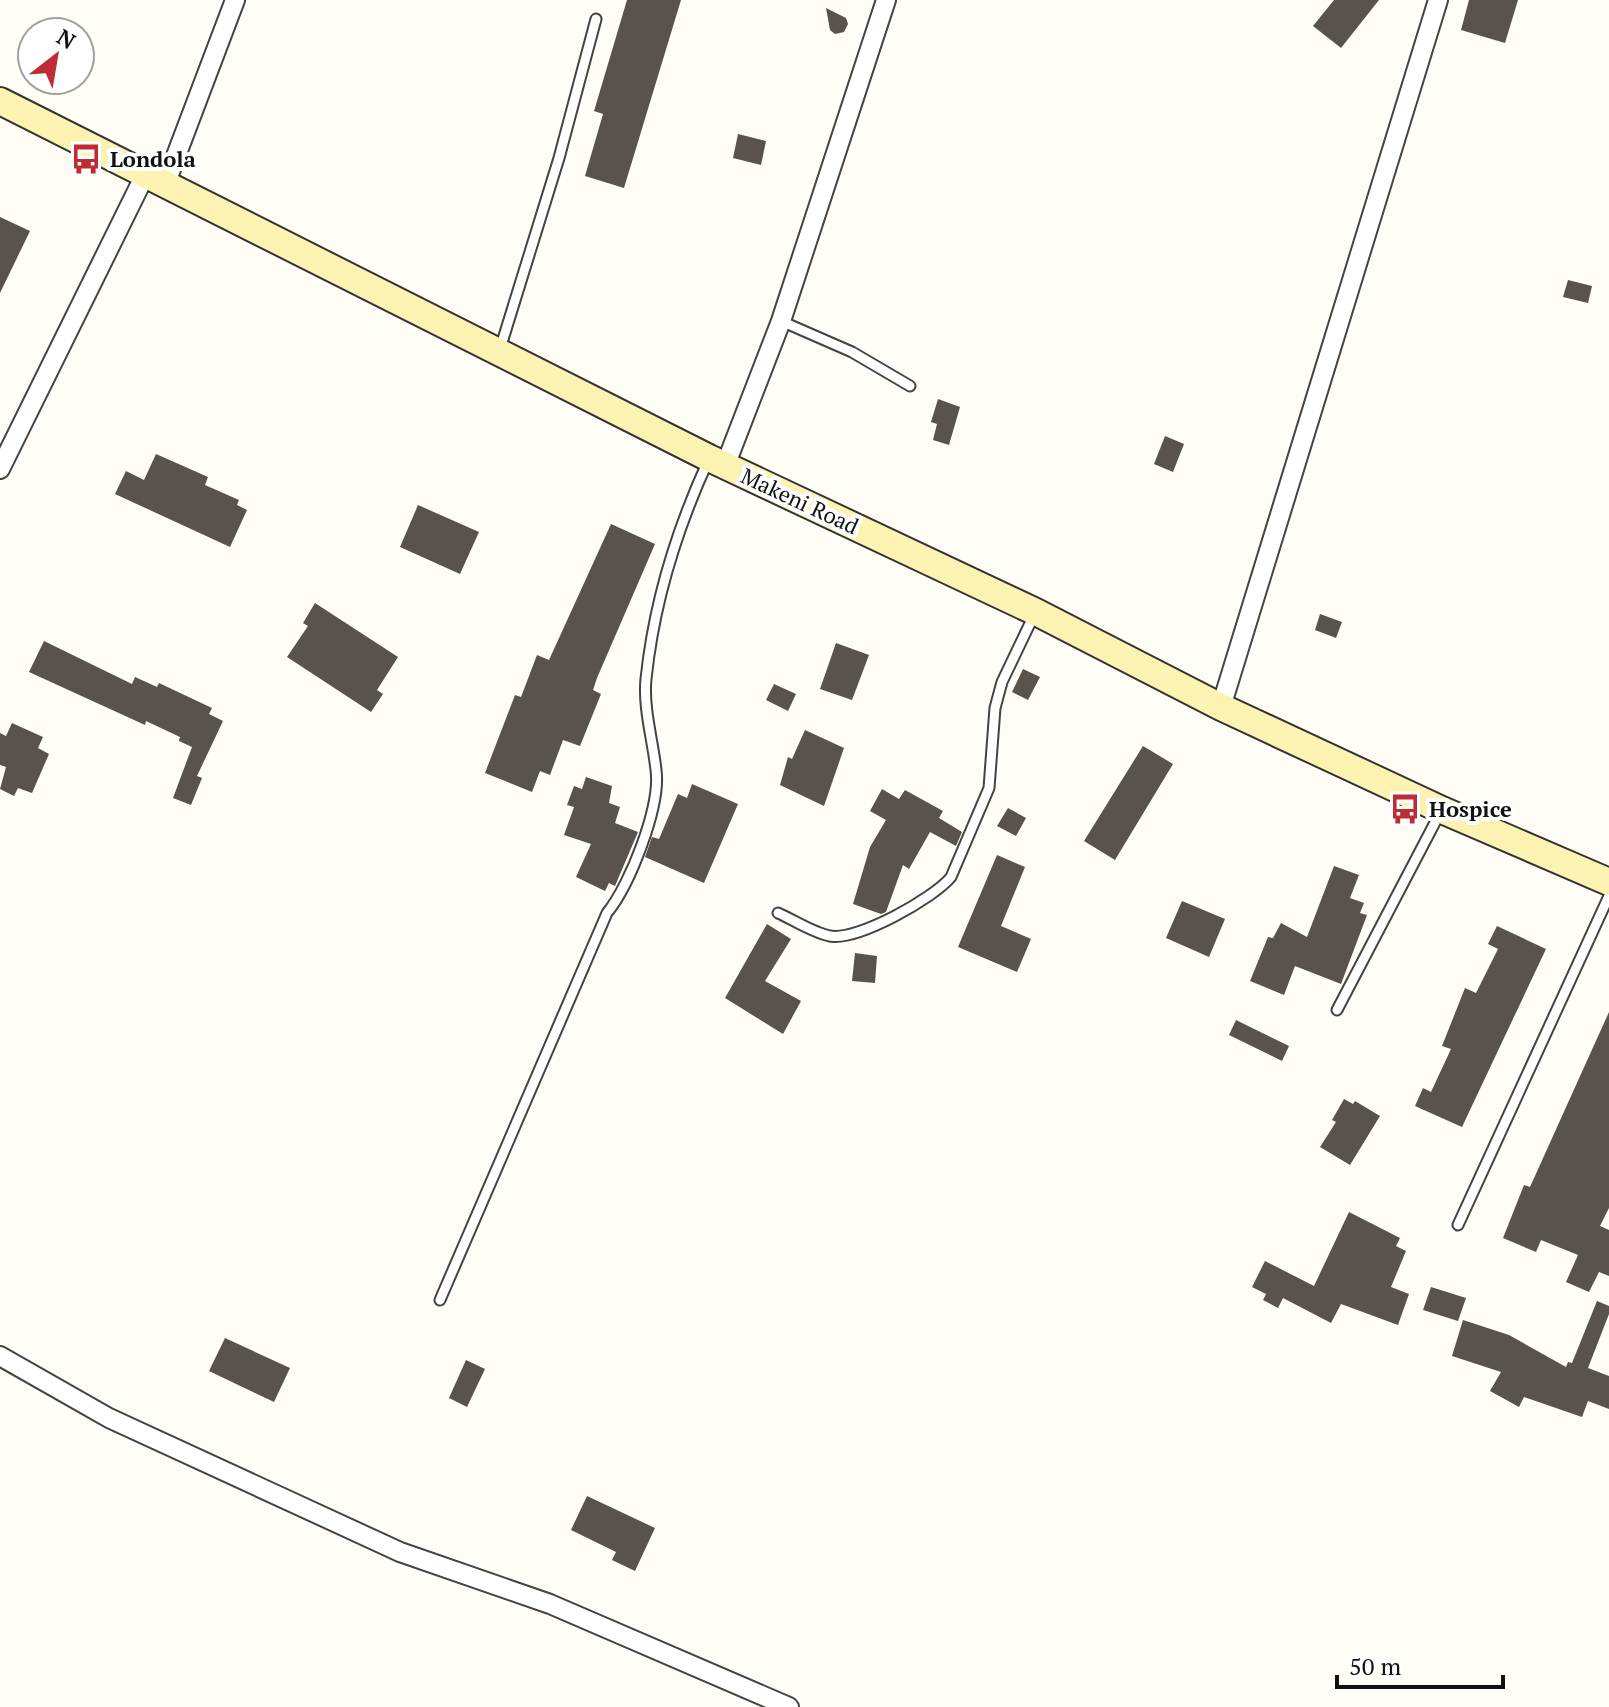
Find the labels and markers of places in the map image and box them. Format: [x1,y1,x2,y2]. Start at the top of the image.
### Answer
bus stop icon: Londola [69,142,103,176]
place label: Londola [110,144,196,173]
bus stop icon: Hospice [1388,792,1422,826]
place label: Hospice [1429,794,1512,823]

